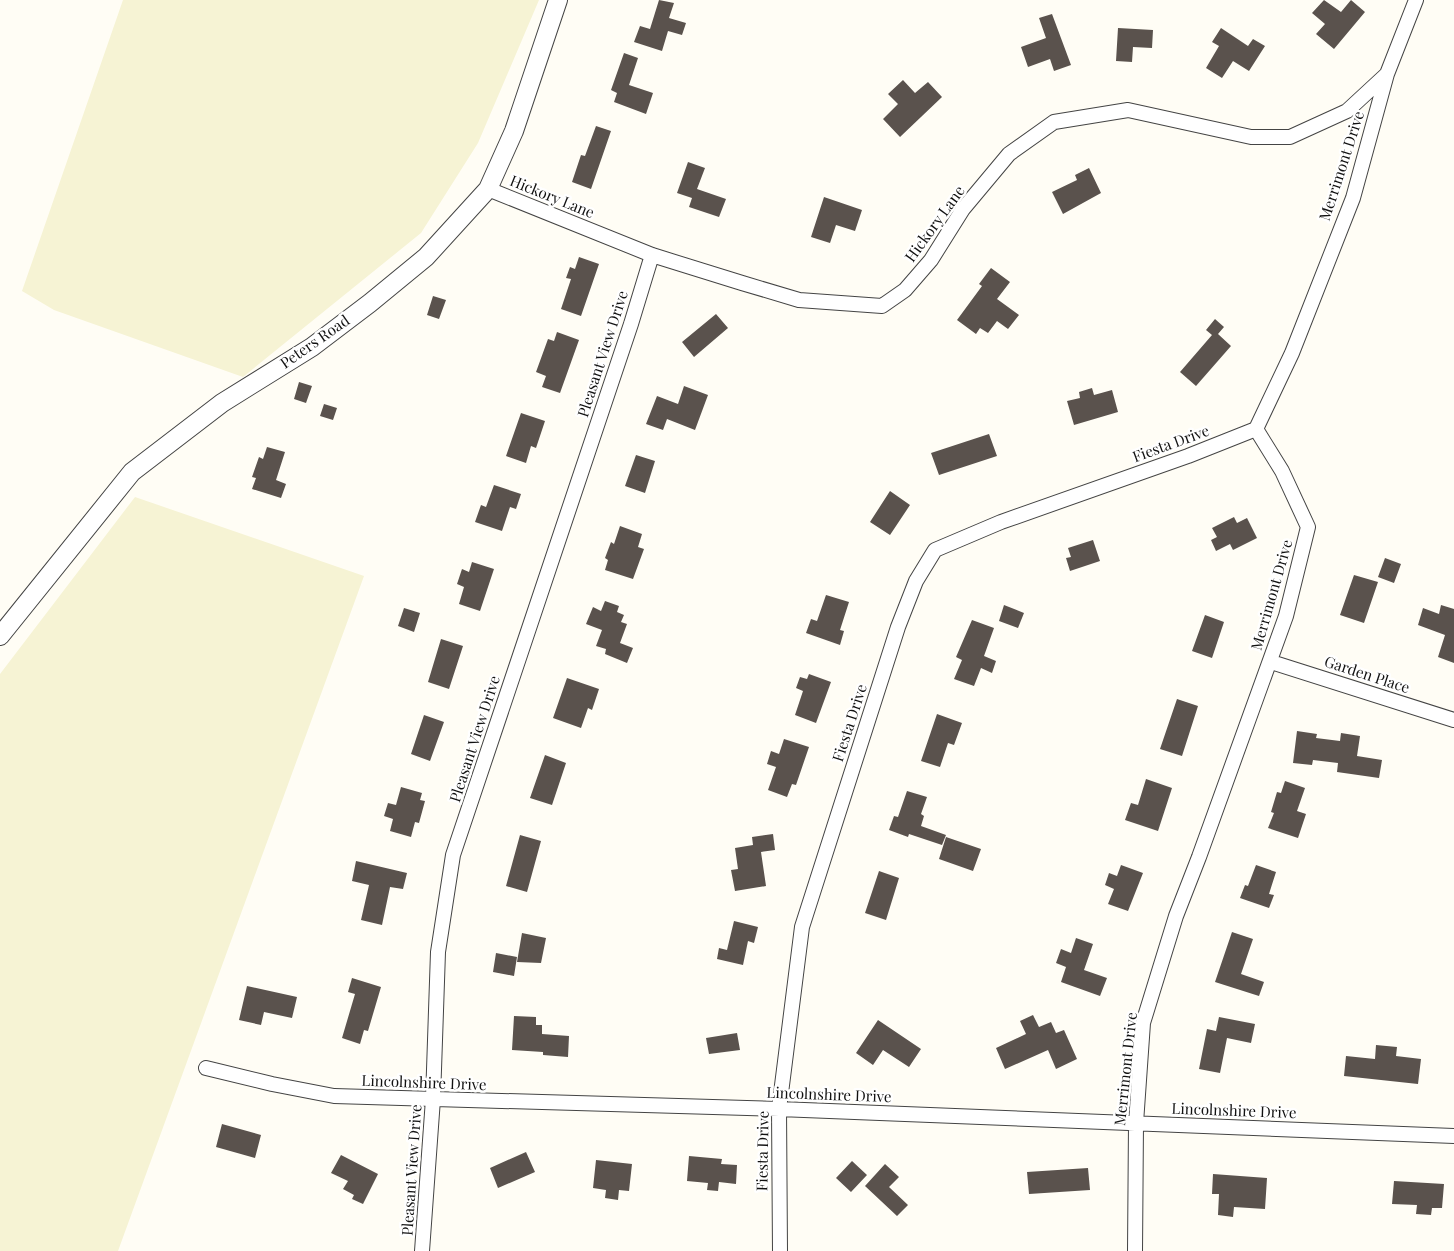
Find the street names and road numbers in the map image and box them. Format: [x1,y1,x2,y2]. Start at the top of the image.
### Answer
street label: Merrimont Drive [1314,108,1368,223]
street label: Hickory Lane [507,170,598,222]
street label: Hickory Lane [900,181,969,265]
street label: Pleasant View Drive [572,288,632,419]
street label: Peters Road [276,310,353,372]
street label: Fiesta Drive [1130,420,1212,466]
street label: Merrimont Drive [1246,537,1296,652]
street label: Garden Place [1322,651,1413,697]
street label: Pleasant View Drive [444,673,504,804]
street label: Fiesta Drive [827,681,871,764]
street label: Merrimont Drive [1109,1011,1141,1127]
street label: Lincolnshire Drive [361,1070,487,1094]
street label: Lincolnshire Drive [766,1082,892,1106]
street label: Lincolnshire Drive [1171,1098,1297,1122]
street label: Pleasant View Drive [396,1103,426,1236]
street label: Fiesta Drive [751,1111,773,1191]

